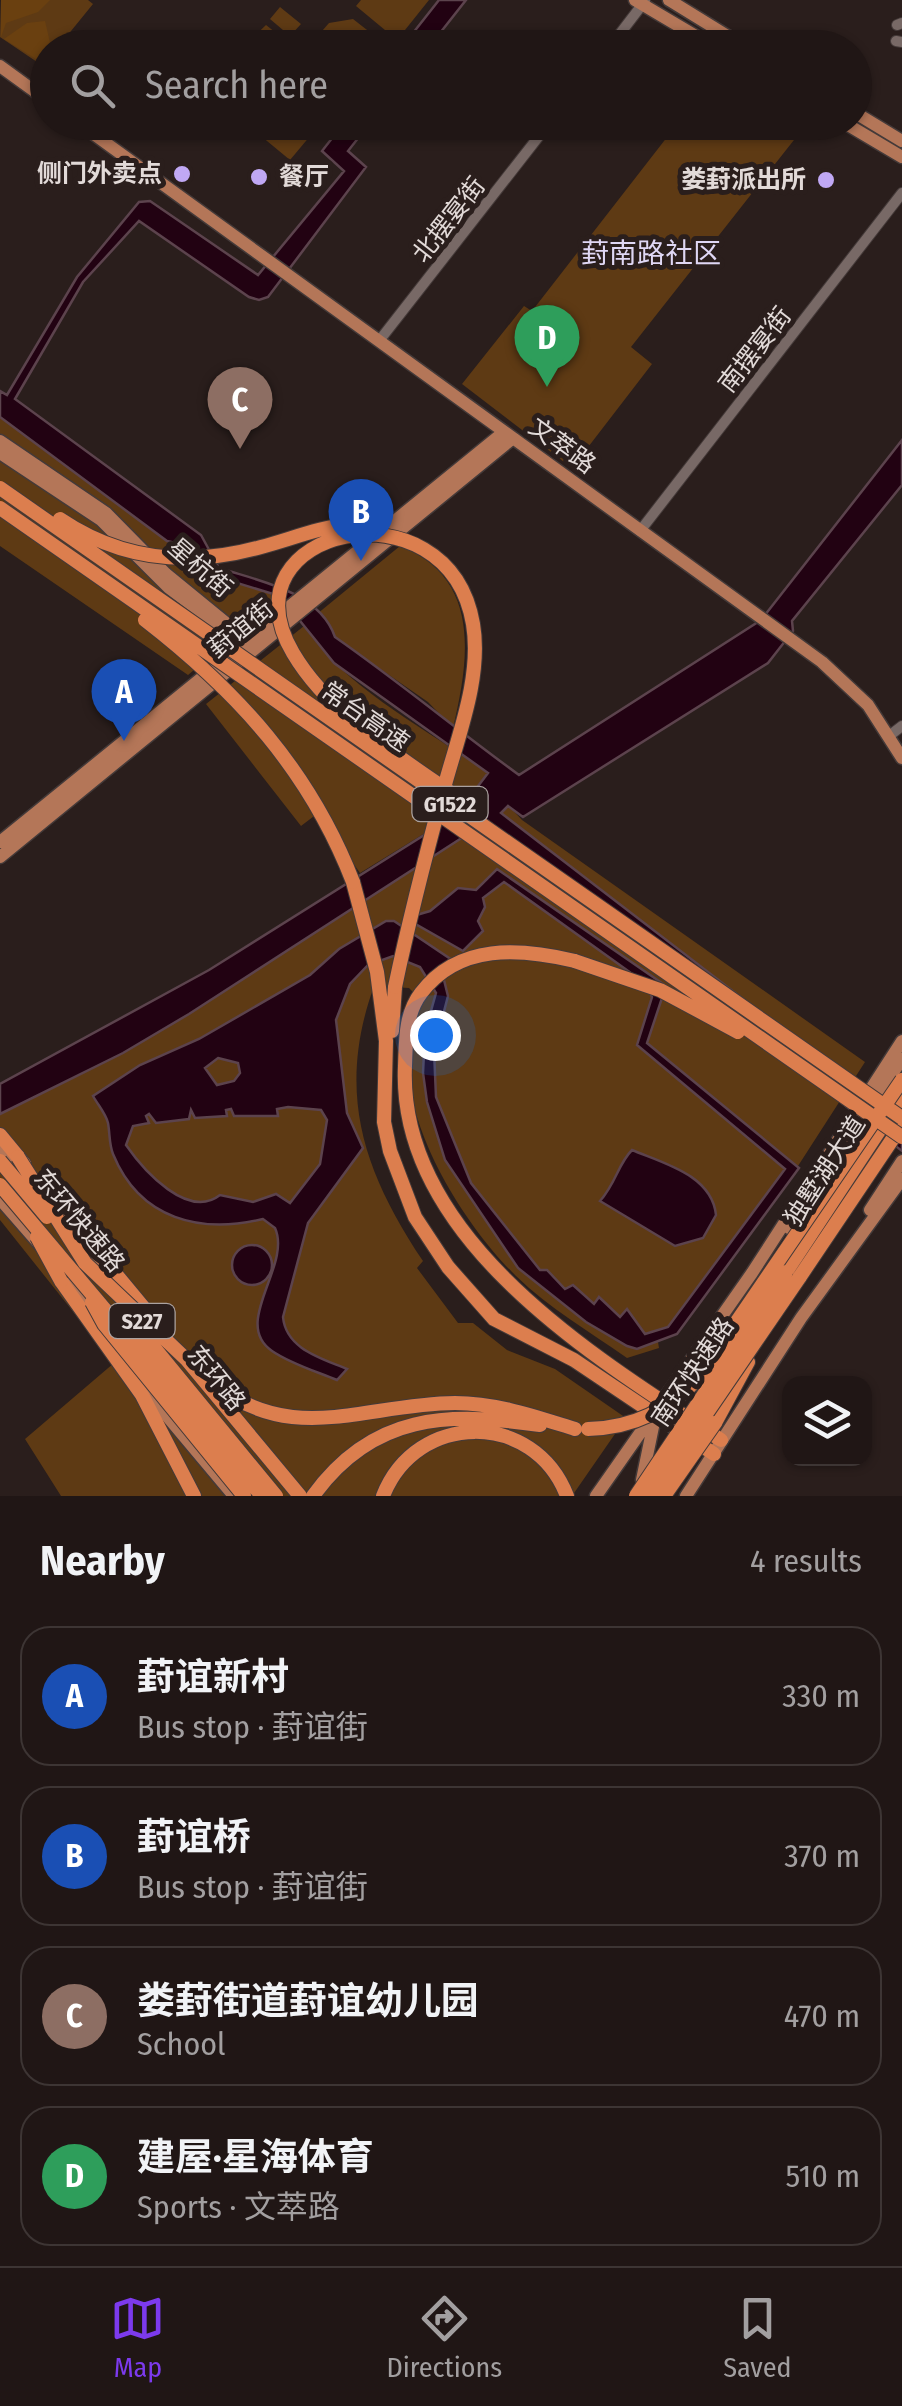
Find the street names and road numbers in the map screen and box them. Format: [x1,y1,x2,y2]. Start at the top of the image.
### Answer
street label: 北摆宴街 [406,171,492,269]
street label: 南摆宴街 [712,301,798,399]
street label: 文萃路 [523,412,601,480]
street label: 星杭街 [162,532,238,604]
street label: 葑谊街 [202,594,280,664]
street label: 常台高速 [315,676,415,758]
road number: G1522 [412,787,488,821]
street label: 独墅湖大道 [778,1110,872,1232]
street label: 东环快速路 [27,1163,131,1279]
road number: S227 [110,1304,174,1338]
street label: 南环快速路 [646,1312,740,1432]
street label: 东环路 [181,1339,251,1417]

